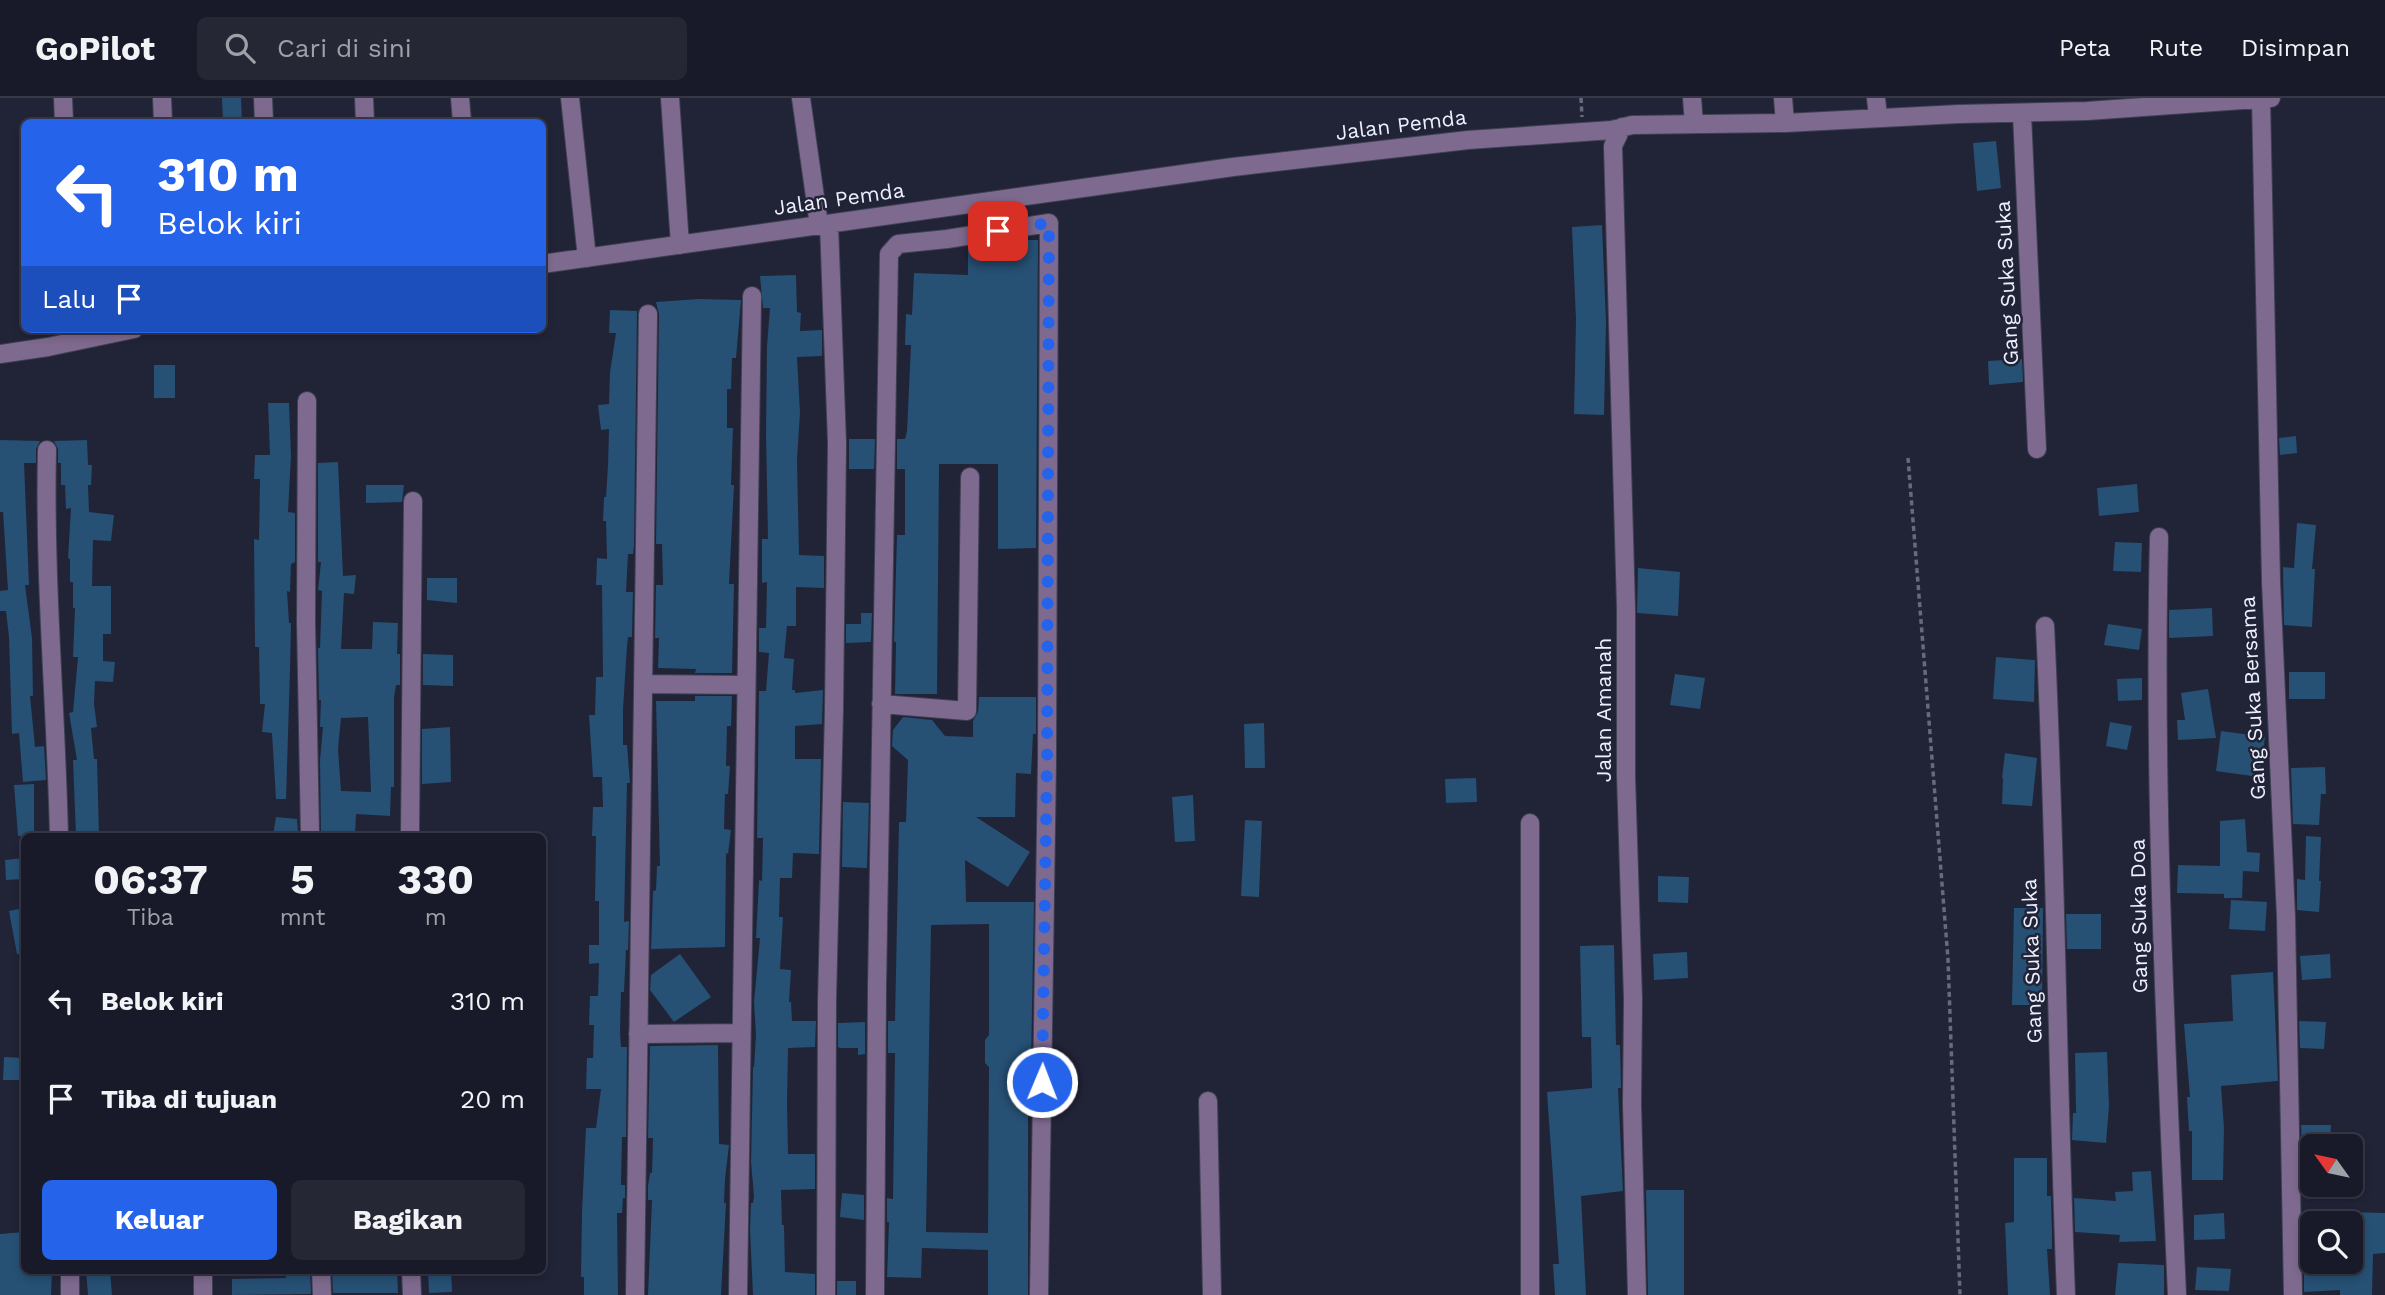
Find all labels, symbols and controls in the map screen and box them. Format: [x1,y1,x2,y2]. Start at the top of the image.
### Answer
search box [197,17,687,80]
text: GoPilot [35,29,155,68]
icon: search [221,29,259,67]
text: Cari di sini [277,33,412,63]
text: Peta [2059,34,2111,62]
text: Rute [2149,34,2203,62]
text: Disimpan [2241,34,2350,62]
street label: Jalan Pemda [1334,104,1468,145]
text: 310 m [157,145,299,203]
icon: left [42,147,133,238]
street label: Jalan Pemda [772,177,906,220]
street label: Gang Suka Suka [1990,200,2023,366]
pin [968,201,1028,261]
text: Belok kiri [157,204,302,242]
icon: arrive [979,212,1017,250]
icon: arrive [110,280,148,318]
text: Lalu [42,284,96,314]
street label: Gang Suka Bersama [2235,595,2270,800]
street label: Jalan Amanah [1591,638,1616,782]
street label: Gang Suka Doa [2125,838,2152,994]
text: 06:37 [93,855,208,904]
text: 5 [290,855,315,904]
text: 330 [397,855,474,904]
street label: Gang Suka Suka [2016,878,2047,1044]
text: Tiba [127,904,174,931]
text: mnt [280,904,325,931]
text: m [425,904,447,931]
icon: left [42,982,80,1020]
text: Belok kiri [101,986,224,1016]
text: 310 m [450,986,525,1016]
position arrow [1005,1045,1079,1119]
icon: arrive [42,1080,80,1118]
text: Tiba di tujuan [101,1084,277,1114]
text: 20 m [460,1084,525,1114]
north arrow [2300,1134,2362,1197]
map controls [2300,1134,2363,1274]
button: Keluar [42,1180,277,1260]
button: Bagikan [291,1180,525,1260]
button: search [2300,1211,2363,1274]

